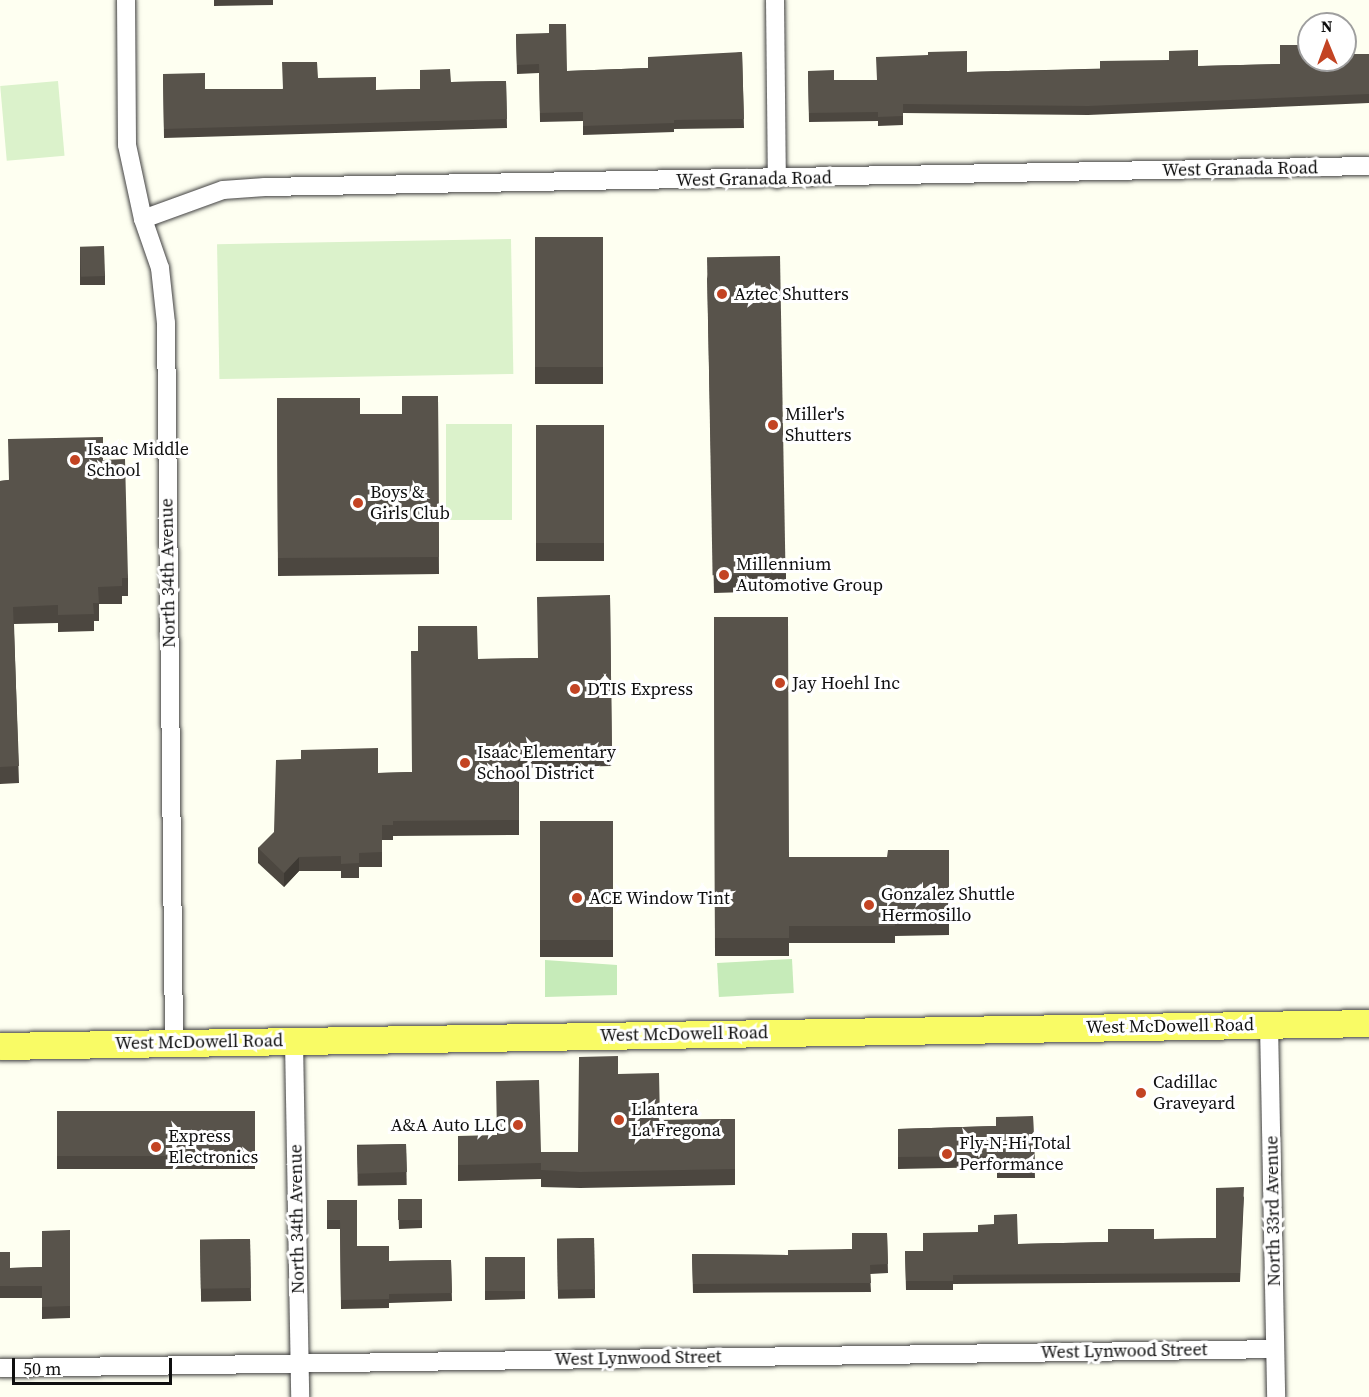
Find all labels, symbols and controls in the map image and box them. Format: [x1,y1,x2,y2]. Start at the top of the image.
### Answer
north arrow [1297,12,1357,72]
text: N [1321,15,1333,37]
street label: West Granada Road [1162,157,1318,181]
street label: West Granada Road [676,167,832,191]
place label: Aztec Shutters [734,283,849,305]
marker: Aztec Shutters [715,287,729,301]
place label: Miller's Shutters [785,404,852,446]
marker: Miller's Shutters [766,418,780,432]
place label: Isaac Middle School [87,439,189,482]
marker: Isaac Middle School [68,453,82,467]
place label: Boys & Girls Club [370,482,450,524]
marker: Boys & Girls Club [351,496,365,510]
street label: North 34th Avenue [156,498,180,648]
place label: Millennium Automotive Group [736,554,883,596]
marker: Millennium Automotive Group [717,568,731,582]
place label: Jay Hoehl Inc [792,672,900,694]
marker: Jay Hoehl Inc [773,676,787,690]
place label: DTIS Express [587,678,693,700]
marker: DTIS Express [568,682,582,696]
place label: Isaac Elementary School District [477,742,616,784]
marker: Isaac Elementary School District [458,756,472,770]
place label: Gonzalez Shuttle Hermosillo [881,884,1015,926]
place label: ACE Window Tint [589,887,731,909]
marker: ACE Window Tint [570,891,584,905]
marker: Gonzalez Shuttle Hermosillo [862,898,876,912]
street label: West McDowell Road [1086,1014,1254,1038]
street label: West McDowell Road [600,1022,768,1046]
street label: West McDowell Road [115,1030,283,1054]
place label: Cadillac Graveyard [1153,1072,1235,1114]
marker: Cadillac Graveyard [1134,1086,1148,1100]
place label: Llantera La Fregona [631,1099,721,1142]
marker: Llantera La Fregona [612,1113,626,1127]
place label: A&A Auto LLC [391,1114,506,1136]
marker: A&A Auto LLC [511,1118,525,1132]
place label: Express Electronics [168,1126,258,1168]
place label: Fly-N-Hi Total Performance [959,1133,1071,1176]
street label: North 33rd Avenue [1261,1136,1285,1286]
marker: Express Electronics [149,1140,163,1154]
street label: North 34th Avenue [285,1144,309,1294]
marker: Fly-N-Hi Total Performance [940,1147,954,1161]
street label: West Lynwood Street [1040,1339,1208,1363]
scale bar [15,1346,176,1384]
street label: West Lynwood Street [554,1346,722,1370]
text: 50 m [23,1356,61,1381]

